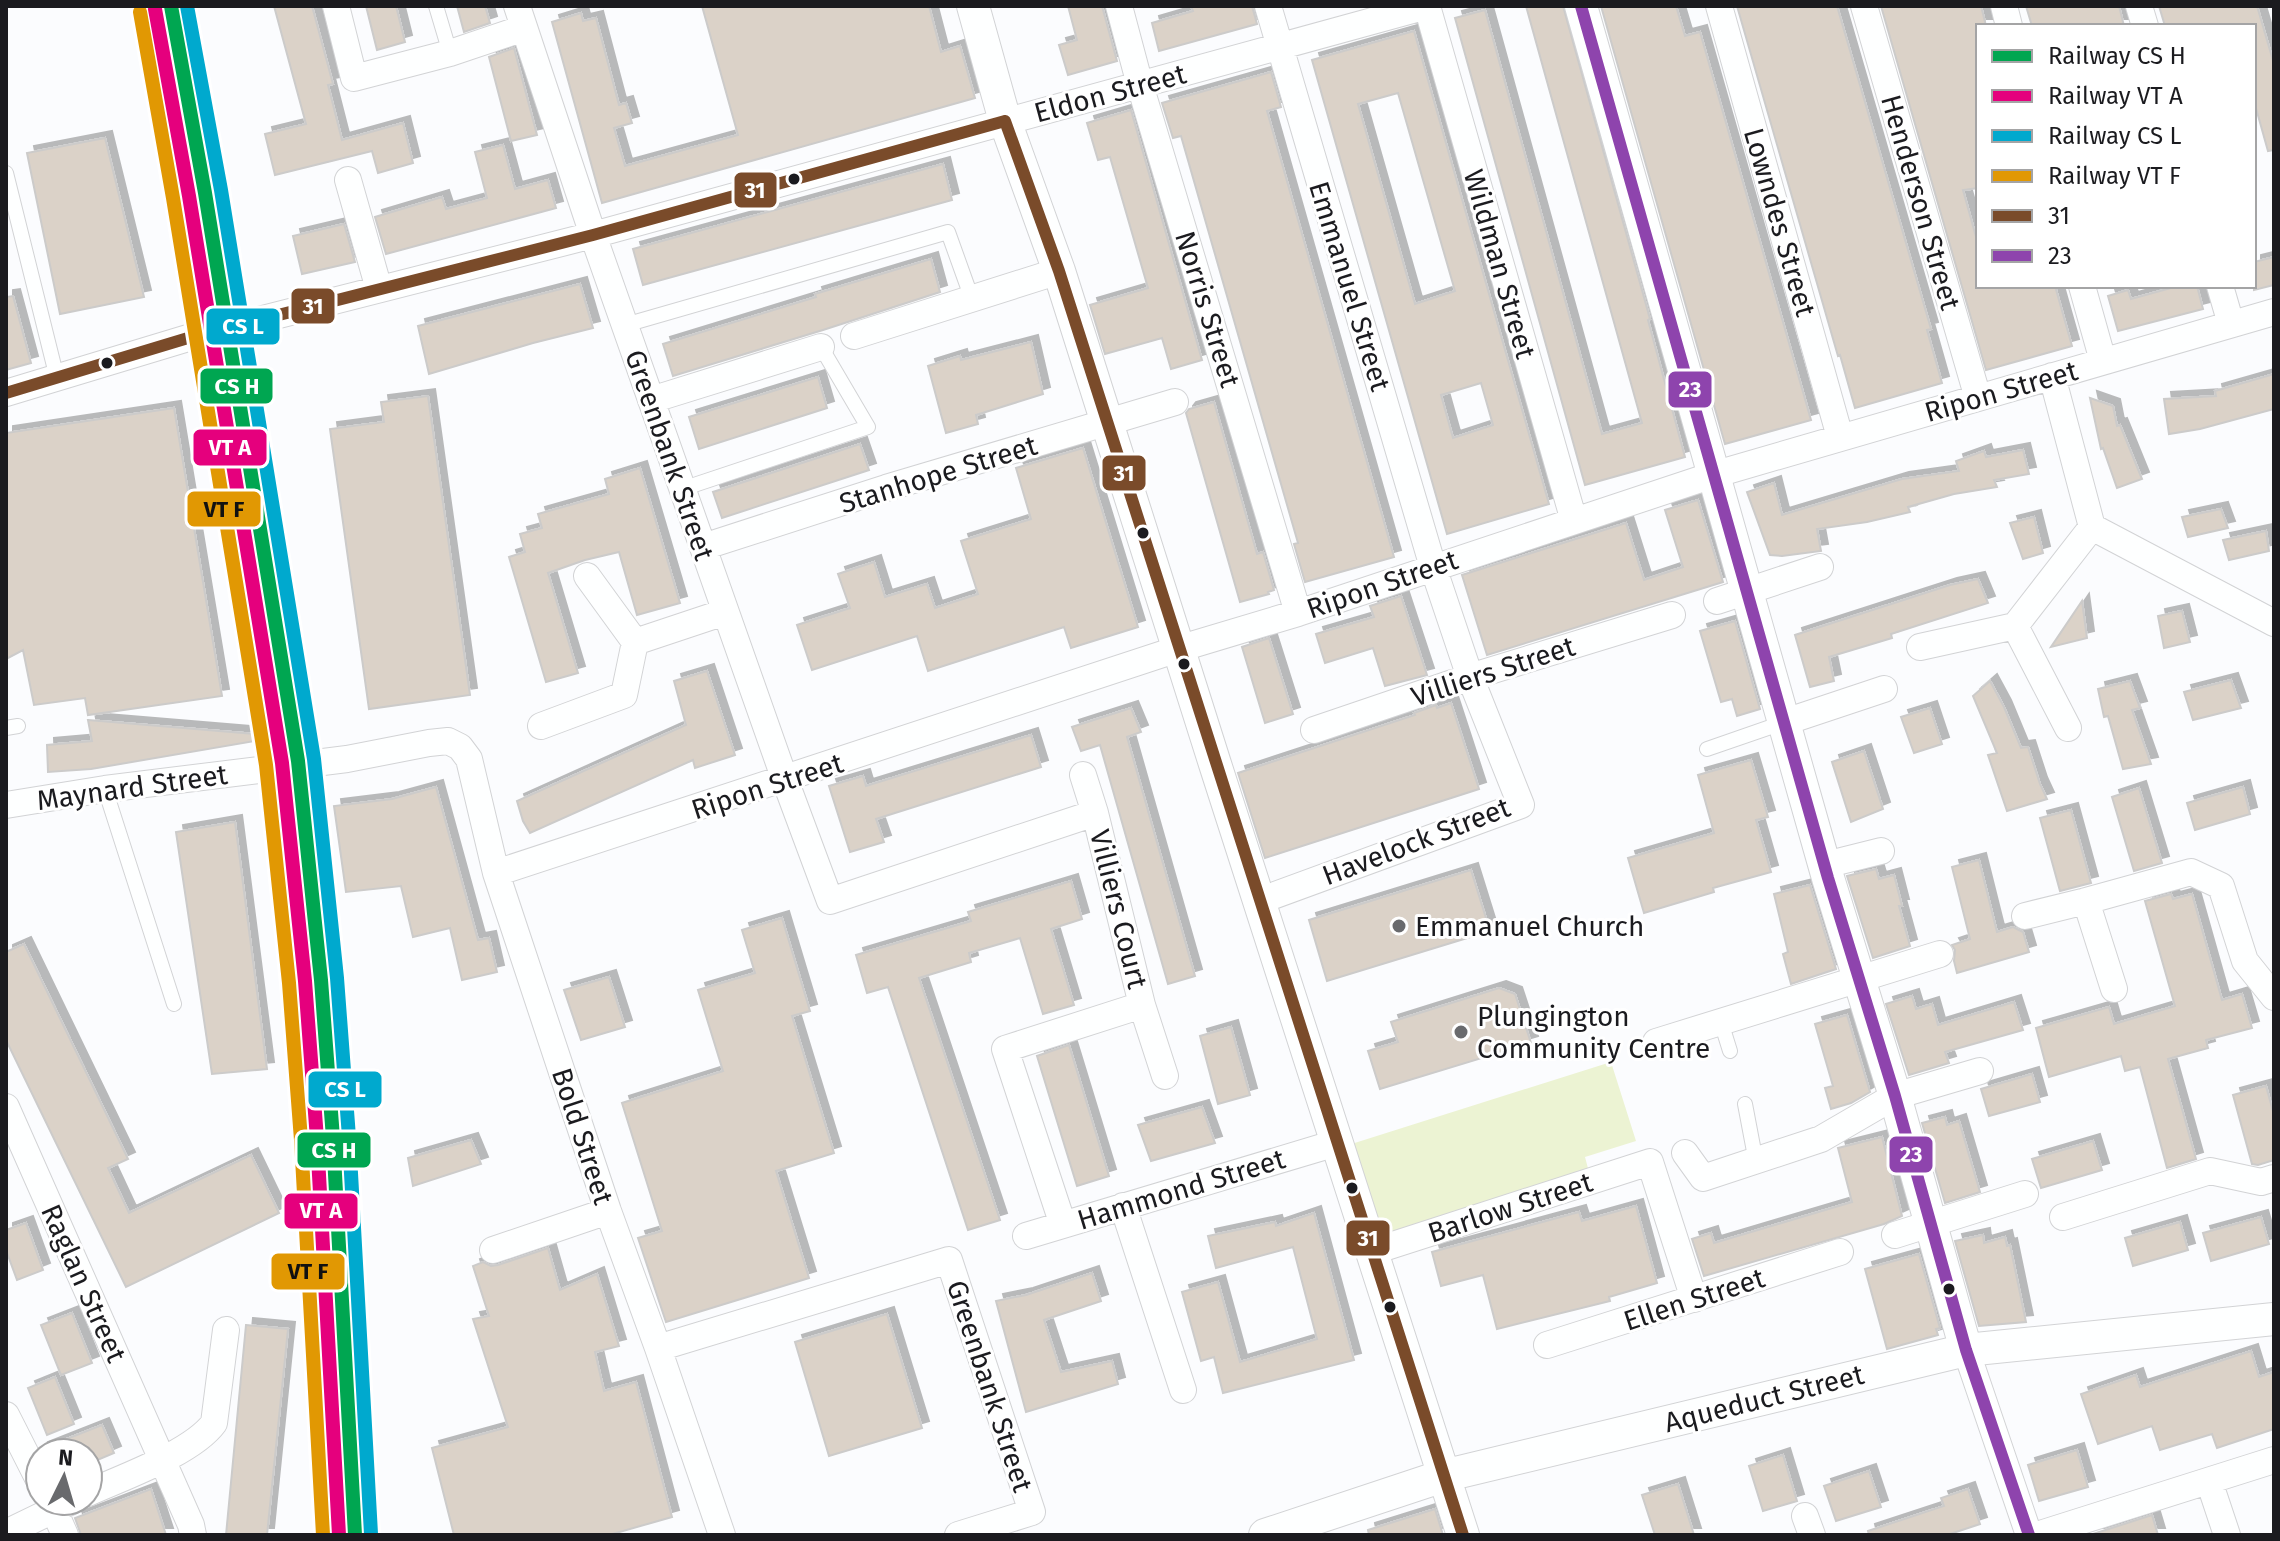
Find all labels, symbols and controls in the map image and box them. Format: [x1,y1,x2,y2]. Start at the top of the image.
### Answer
legend [1976,24,2256,288]
text: Railway CS H [2048,42,2186,70]
street label: Eldon Street [1031,57,1190,130]
text: Railway VT A [2048,82,2183,110]
street label: Henderson Street [1874,91,1967,314]
text: Railway CS L [2048,122,2182,150]
street label: Lowndes Street [1737,124,1822,321]
text: Railway VT F [2048,162,2181,190]
street label: Wildman Street [1457,166,1542,363]
line badge: 31 [733,171,778,209]
unlabelled marker [786,171,802,187]
text: 31 [743,177,766,204]
street label: Emmanuel Street [1302,177,1397,396]
text: 31 [2048,202,2070,230]
street label: Norris Street [1168,227,1247,392]
text: 23 [2048,242,2072,270]
line badge: 31 [290,287,336,325]
text: 31 [301,293,324,320]
line badge: CS L [205,307,281,346]
text: CS L [222,313,264,340]
street label: Greenbank Street [618,346,721,566]
street label: Ripon Street [1921,354,2082,429]
unlabelled marker [99,355,115,371]
line badge: CS H [199,367,274,405]
line badge: 23 [1667,370,1713,409]
text: CS H [215,373,259,400]
text: 23 [1679,376,1701,403]
line badge: VT A [192,428,268,467]
street label: Stanhope Street [835,428,1042,520]
text: VT A [208,434,252,461]
line badge: 31 [1101,454,1147,492]
text: 31 [1112,460,1135,487]
line badge: VT F [186,490,262,528]
text: VT F [203,496,244,523]
unlabelled marker [1135,525,1151,541]
street label: Ripon Street [1302,543,1463,626]
street label: Villiers Street [1407,629,1580,713]
unlabelled marker [1176,656,1192,672]
street label: Ripon Street [687,746,848,827]
street label: Maynard Street [35,758,230,817]
street label: Havelock Street [1318,790,1515,892]
street label: Villiers Court [1083,826,1154,993]
place label: Emmanuel Church [1415,910,1644,943]
marker: Emmanuel Church [1390,917,1408,935]
place label: Plungington Community Centre [1477,1000,1710,1065]
marker: Plungington Community Centre [1452,1023,1470,1041]
street label: Bold Street [545,1064,620,1209]
line badge: CS L [307,1070,383,1109]
text: CS L [324,1076,366,1103]
line badge: CS H [296,1131,372,1169]
line badge: 23 [1888,1135,1934,1174]
text: CS H [312,1137,356,1164]
text: 23 [1900,1141,1922,1168]
street label: Hammond Street [1073,1142,1290,1237]
street label: Barlow Street [1424,1165,1597,1250]
unlabelled marker [1344,1180,1360,1196]
line badge: VT A [283,1192,359,1230]
text: VT A [299,1197,343,1224]
street label: Raglan Street [34,1199,133,1368]
line badge: 31 [1345,1219,1391,1257]
text: 31 [1356,1225,1379,1252]
line badge: VT F [270,1252,346,1291]
text: VT F [287,1258,328,1285]
street label: Ellen Street [1620,1261,1770,1338]
street label: Greenbank Street [940,1276,1040,1497]
unlabelled marker [1941,1281,1957,1297]
unlabelled marker [1382,1299,1398,1315]
street label: Aqueduct Street [1661,1358,1868,1439]
north arrow [24,1437,104,1517]
text: N [57,1443,74,1472]

